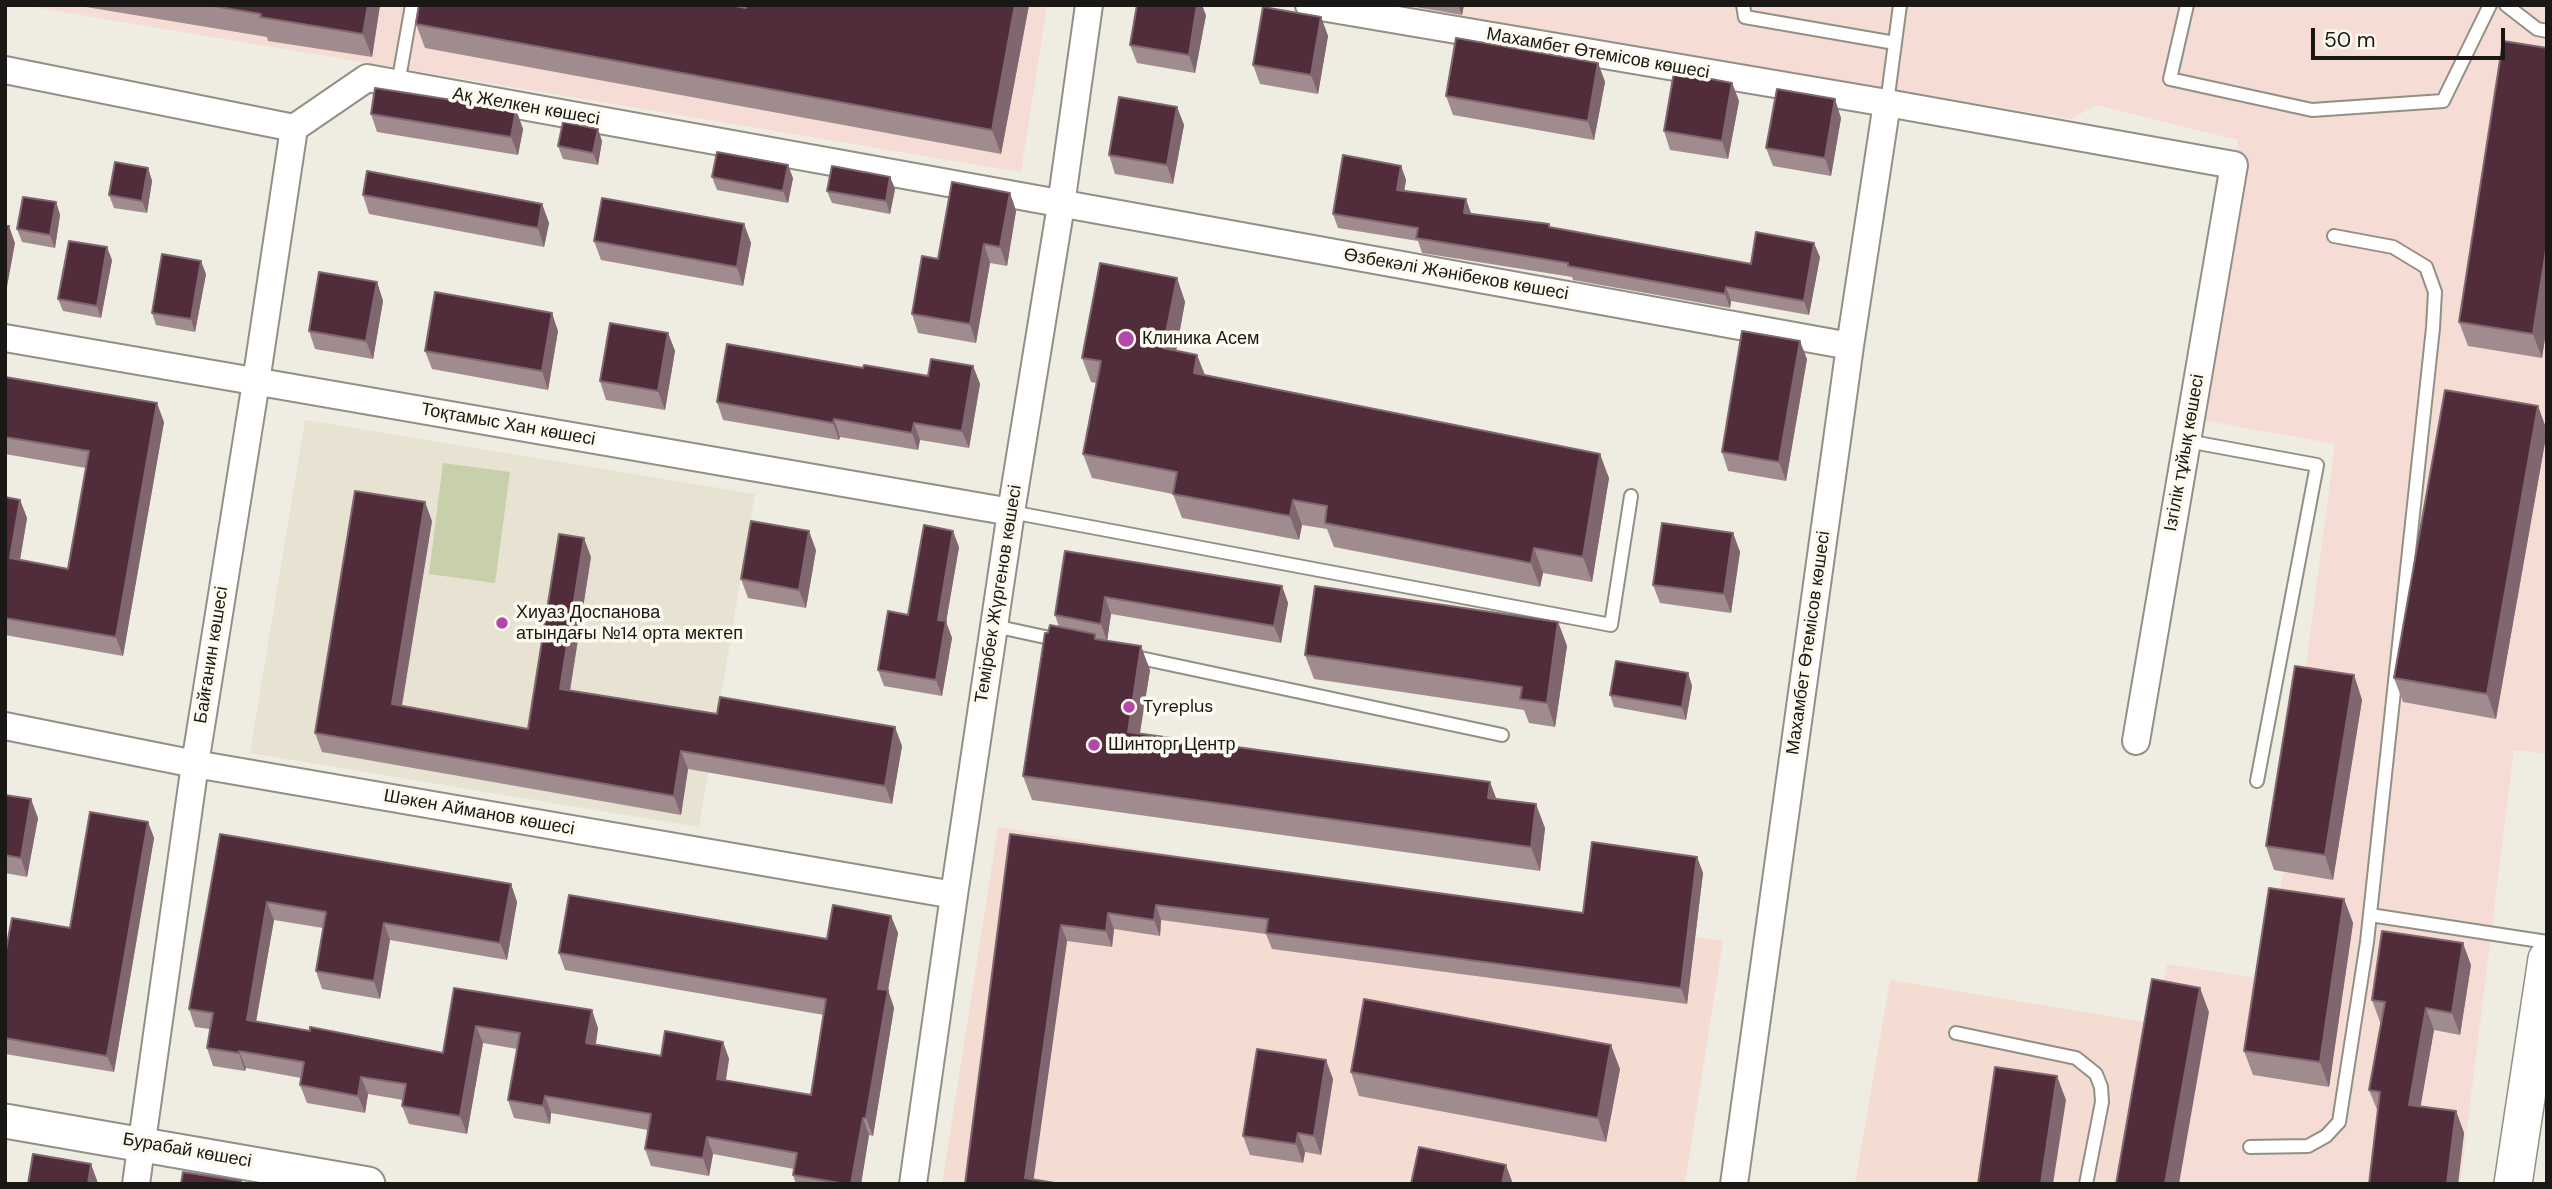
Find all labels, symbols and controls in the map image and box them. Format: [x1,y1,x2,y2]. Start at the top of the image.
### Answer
scale bar [2314,14,2508,58]
street label: Махамбет Өтемісов көшесі [1485,24,1711,84]
text: 50 m [2324,26,2375,54]
street label: Ақ Желкен көшесі [451,83,601,131]
street label: Өзбекәлі Жәнібеков көшесі [1342,245,1570,305]
place label: Клиника Асем [1142,328,1259,350]
marker: Клиника Асем [1116,329,1136,349]
street label: Ізгілік тұйық көшесі [2161,373,2209,533]
street label: Тоқтамыс Хан көшесі [419,399,597,451]
street label: Темірбек Жүргенов көшесі [971,483,1027,705]
street label: Махамбет Өтемісов көшесі [1783,530,1835,756]
street label: Байғанин көшесі [190,585,234,725]
place label: Хиуаз Доспанова атындағы №14 орта мектеп [516,602,743,644]
marker: Хиуаз Доспанова атындағы №14 орта мектеп [494,615,510,631]
place label: Tyreplus [1143,696,1213,718]
marker: Tyreplus [1121,699,1137,715]
place label: Шинторг Центр [1108,734,1235,756]
marker: Шинторг Центр [1086,737,1102,753]
street label: Шәкен Айманов көшесі [382,786,576,840]
street label: Бурабай көшесі [121,1129,253,1173]

